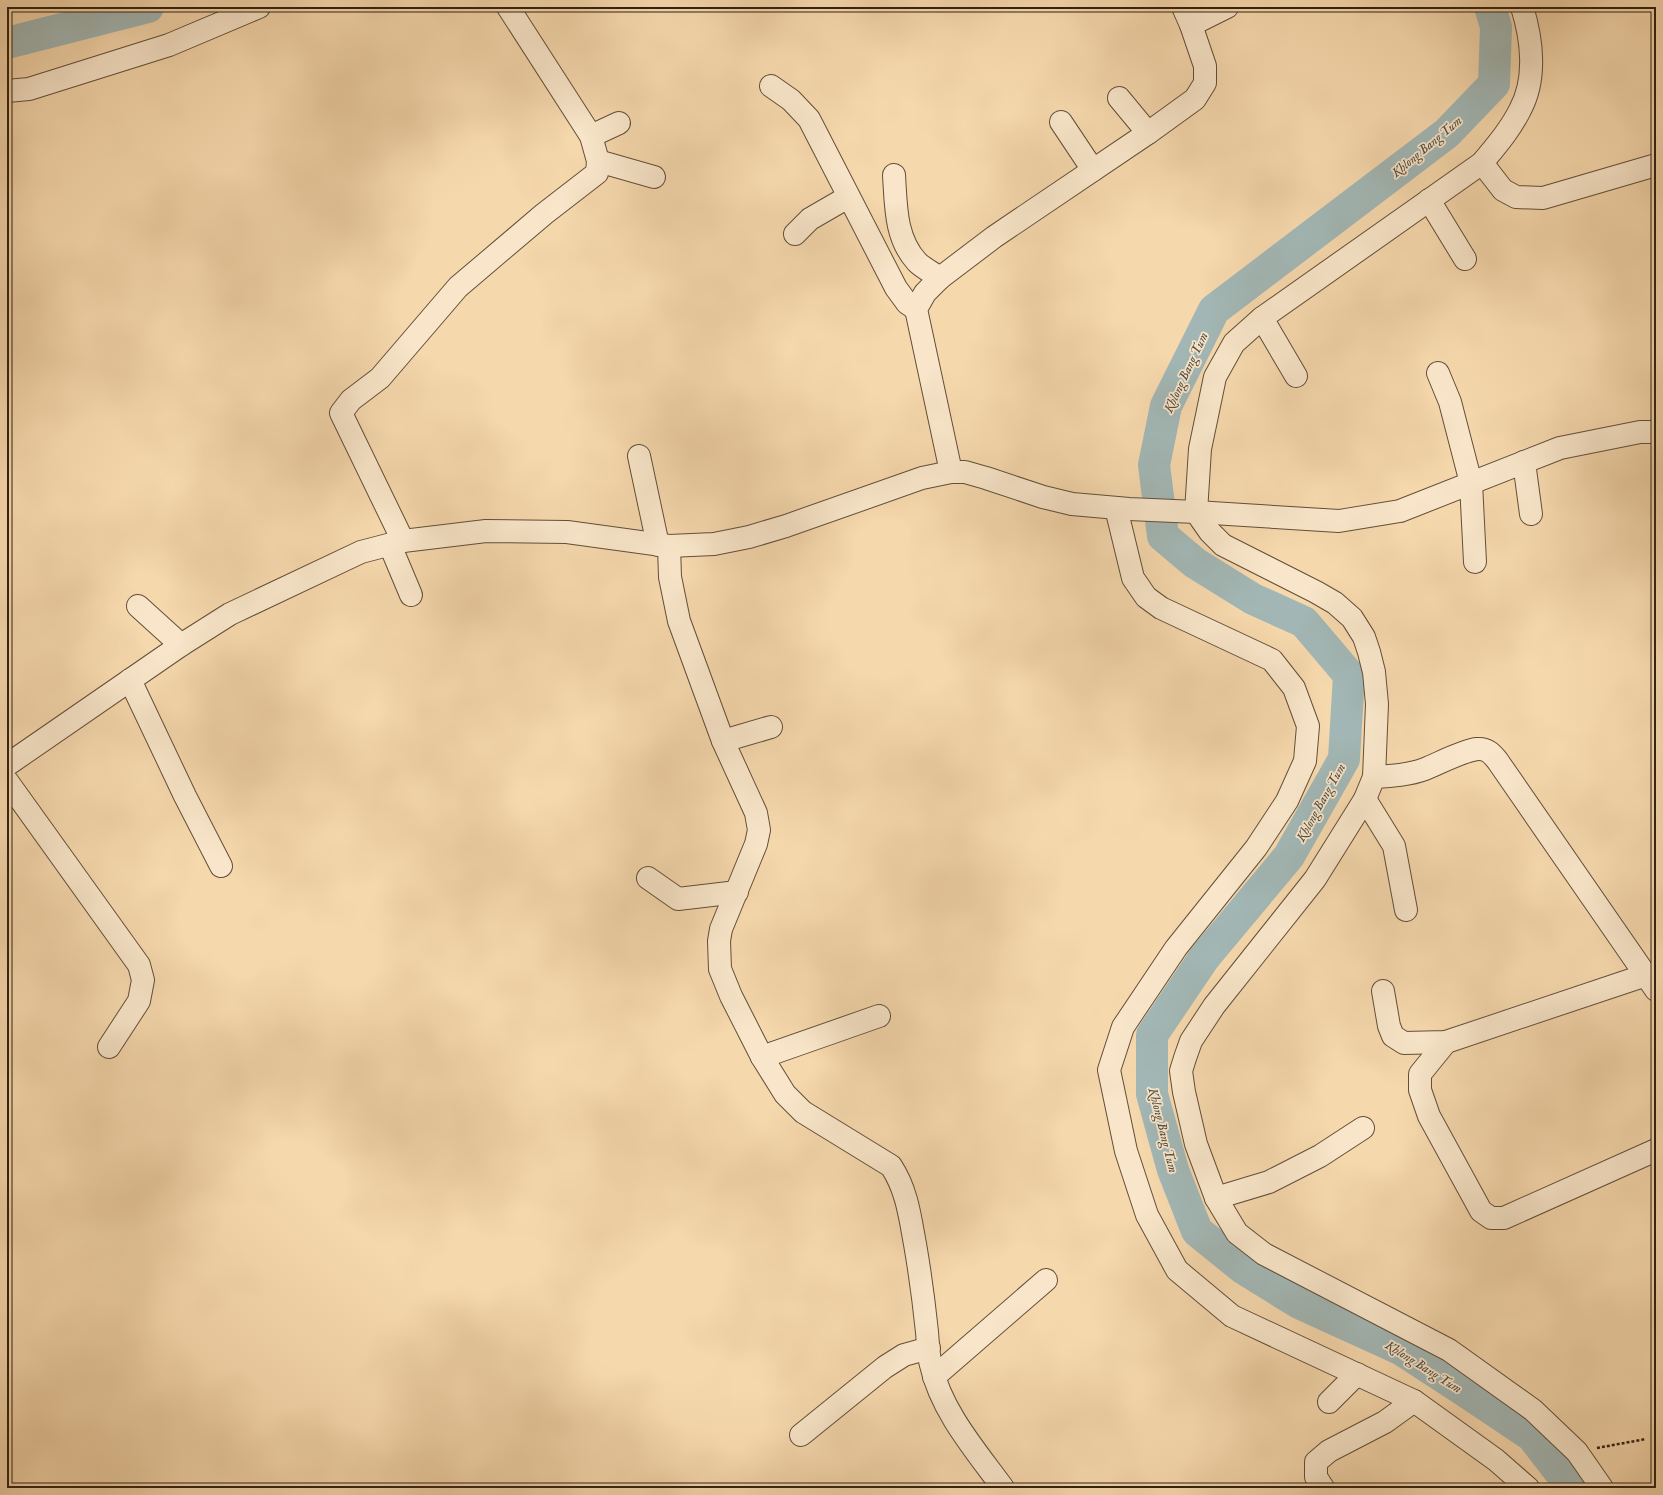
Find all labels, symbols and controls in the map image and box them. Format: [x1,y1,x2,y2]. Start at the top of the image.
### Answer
water label: Khlong Bang Tum [1387,113,1466,183]
water label: Khlong Bang Tum [1160,330,1213,417]
water label: Khlong Bang Tum [1292,760,1351,846]
water label: Khlong Bang Tum [1143,1085,1181,1175]
water label: Khlong Bang Tum [1380,1336,1465,1398]

